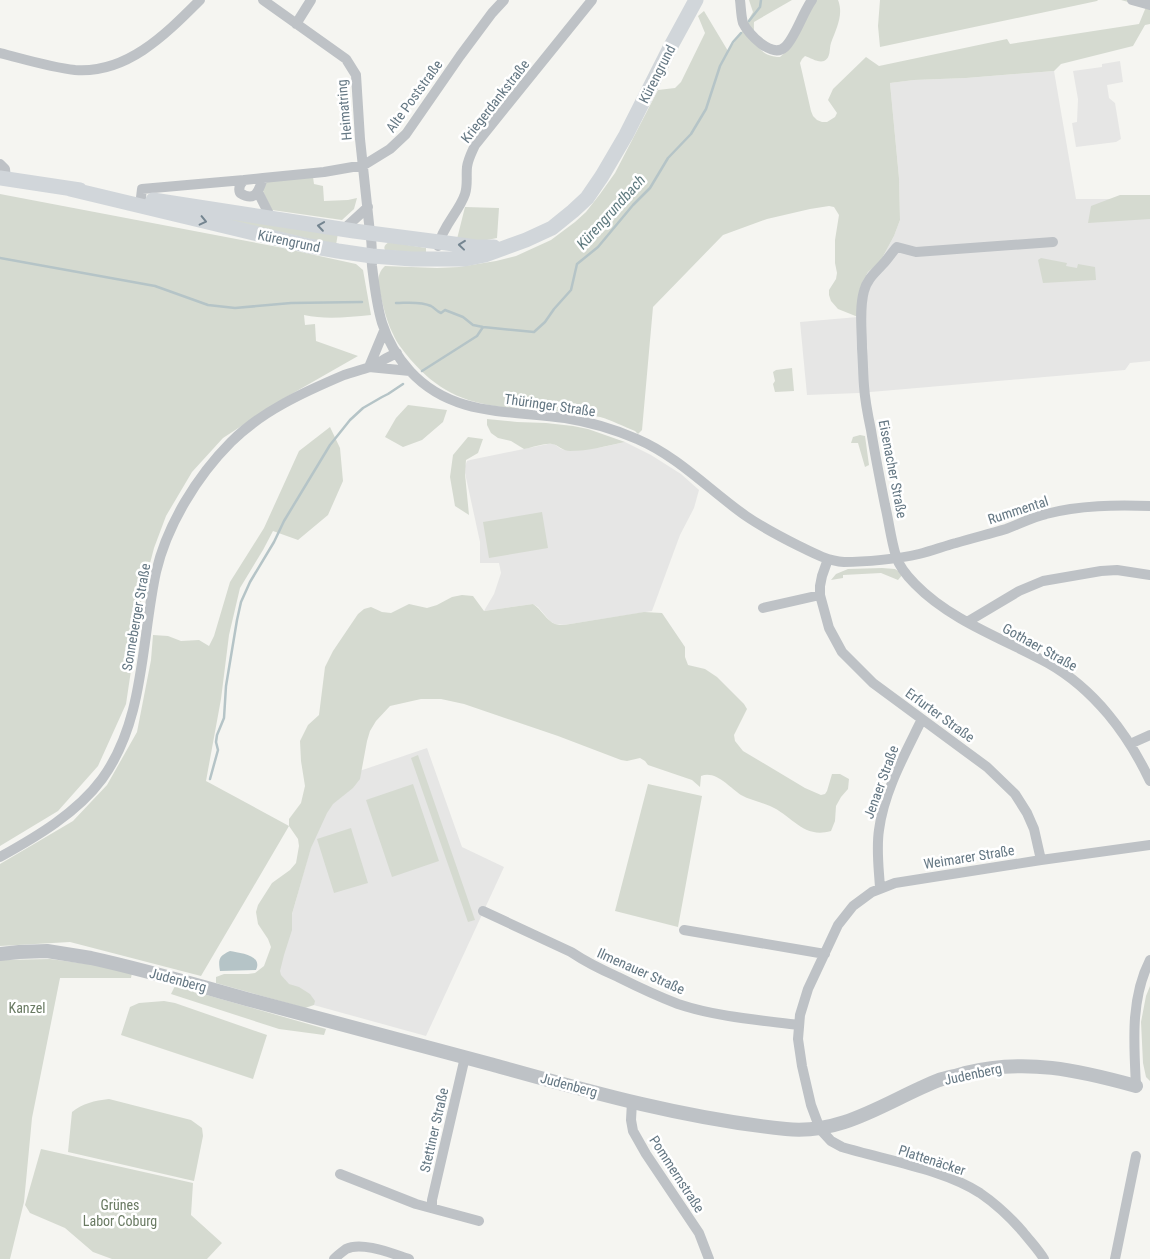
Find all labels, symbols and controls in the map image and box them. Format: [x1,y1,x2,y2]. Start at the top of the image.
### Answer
street label: Kürengrund [635,42,679,106]
street label: Alte Poststraße [382,56,446,135]
street label: Kriegerdankstraße [458,56,533,146]
street label: Heimatring [333,79,355,141]
water label: Kürengrundbach [573,171,649,253]
one-way arrow [198,215,207,226]
one-way arrow [317,221,325,232]
street label: Kürengrund [256,227,322,255]
one-way arrow [457,240,465,251]
street label: Thüringer Straße [503,391,597,419]
street label: Eisenacher Straße [876,418,910,520]
street label: Rummental [986,493,1050,527]
street label: Sonneberger Straße [119,562,153,672]
street label: Gothaer Straße [1000,620,1081,674]
street label: Erfurter Straße [902,685,978,746]
street label: Jenaer Straße [860,743,902,821]
street label: Weimarer Straße [923,842,1016,872]
street label: Ilmenauer Straße [595,945,688,998]
street label: Judenberg [148,965,208,995]
park label: Kanzel [9,1000,45,1016]
street label: Judenberg [943,1060,1003,1088]
street label: Judenberg [539,1070,599,1100]
street label: Stettiner Straße [417,1086,452,1174]
street label: Pommernstraße [646,1133,708,1216]
street label: Plattenäcker [896,1142,968,1178]
park label: Grünes Labor Coburg [83,1197,157,1229]

